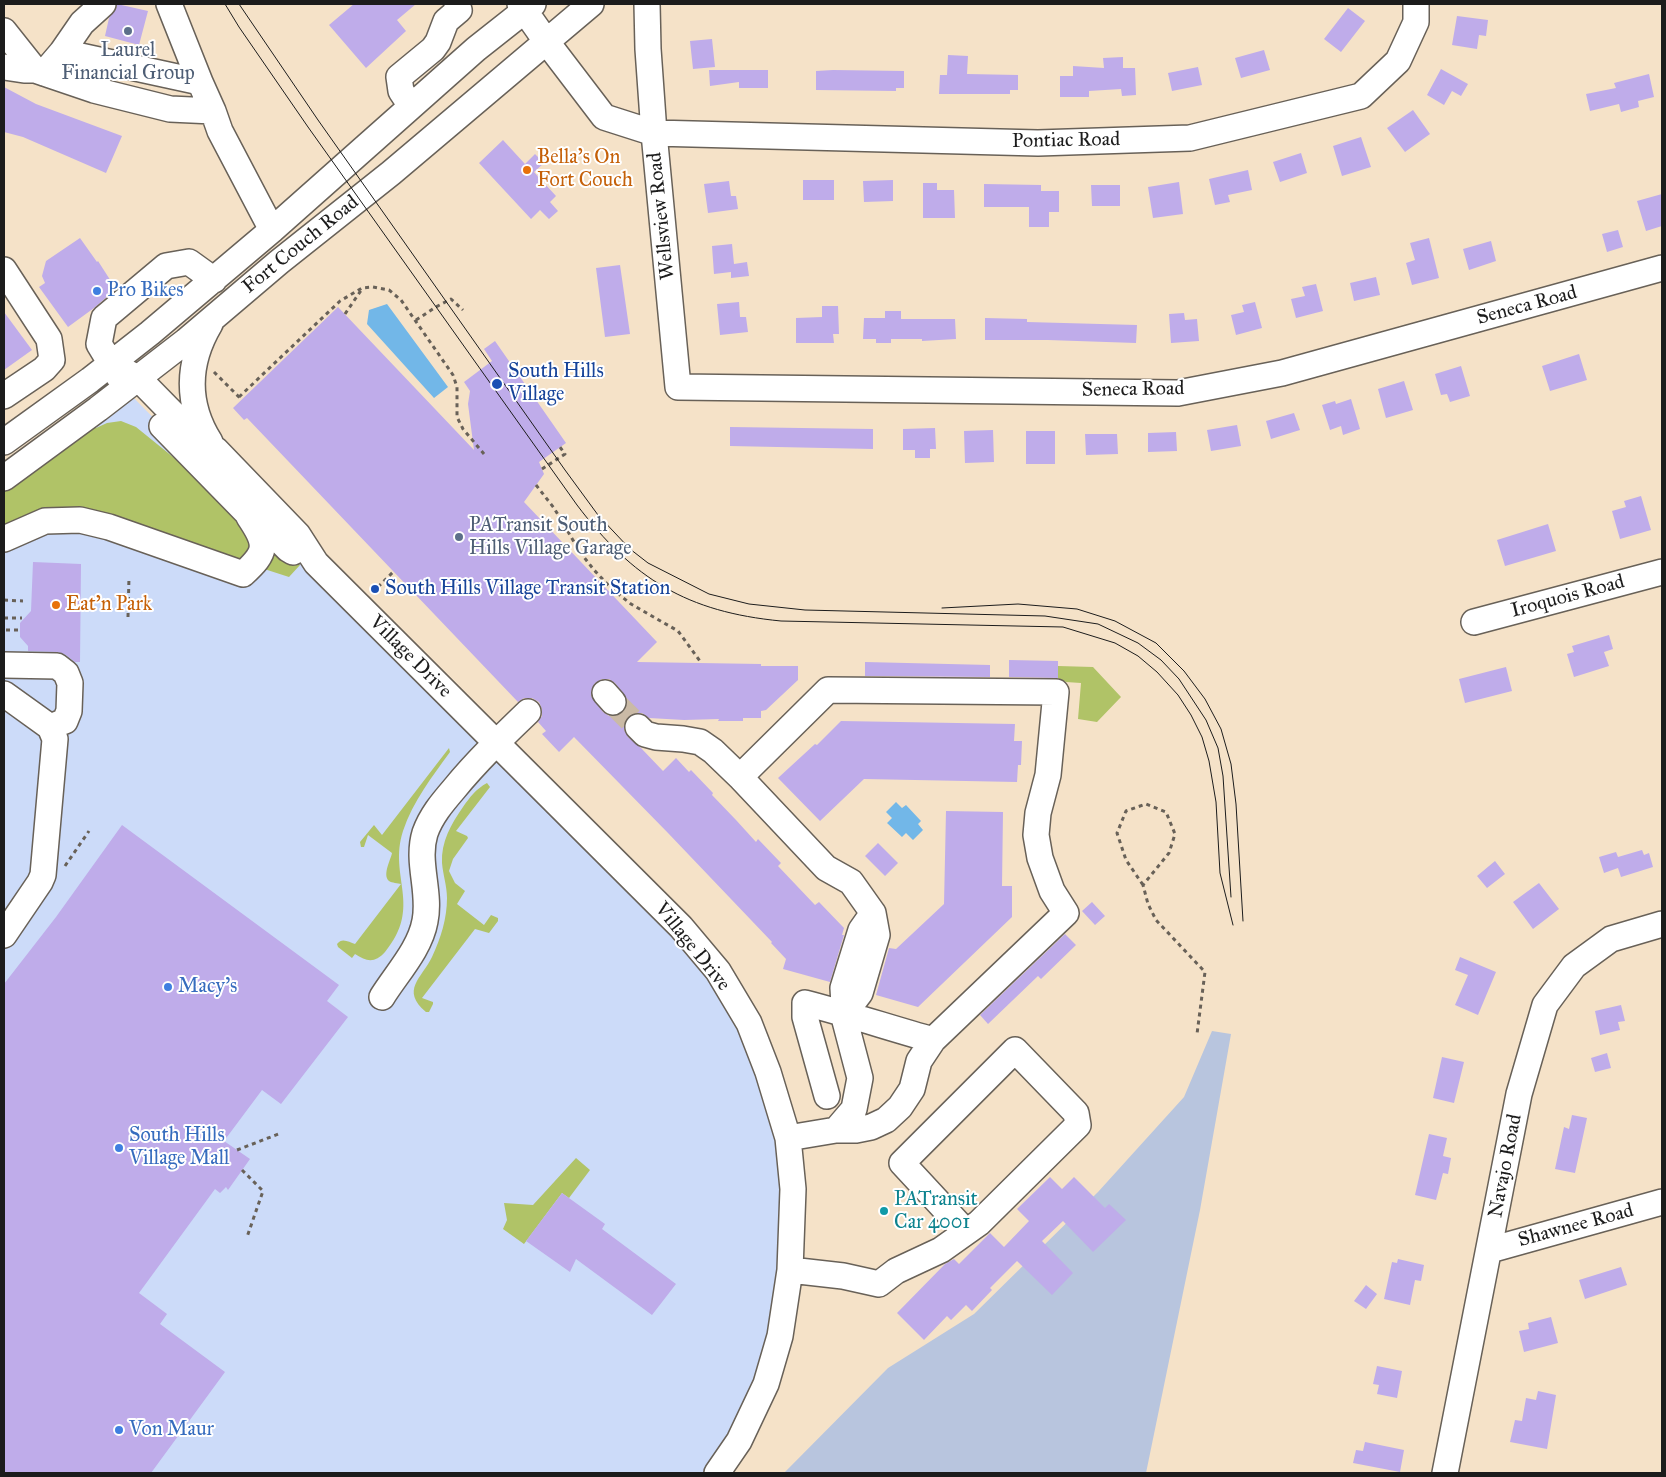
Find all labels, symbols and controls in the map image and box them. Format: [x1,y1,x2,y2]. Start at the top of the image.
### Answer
marker: Laurel Financial Group [122,25,134,37]
place label: Laurel Financial Group [61,39,195,86]
street label: Pontiac Road [1012,128,1120,154]
place label: Bella's On Fort Couch [537,146,633,193]
street label: Wellsview Road [643,151,681,281]
marker: Bella's On Fort Couch [521,164,533,176]
street label: Fort Couch Road [238,191,364,299]
place label: Pro Bikes [107,279,184,303]
street label: Seneca Road [1474,281,1580,331]
marker: Pro Bikes [91,285,103,297]
place label: South Hills Village [508,360,604,407]
marker: South Hills Village [490,377,504,391]
street label: Seneca Road [1081,377,1185,403]
place label: PATransit South Hills Village Garage [469,514,632,561]
marker: PATransit South Hills Village Garage [453,531,465,543]
street label: Iroquois Road [1509,570,1627,624]
place label: South Hills Village Transit Station [385,577,670,601]
marker: South Hills Village Transit Station [369,583,381,595]
place label: Eat'n Park [66,593,152,617]
marker: Eat'n Park [50,599,62,611]
street label: Village Drive [364,611,456,703]
street label: Village Drive [649,898,735,996]
place label: Macy's [178,975,237,999]
marker: Macy's [162,981,174,993]
street label: Navajo Road [1484,1112,1528,1220]
place label: South Hills Village Mall [129,1124,230,1171]
marker: South Hills Village Mall [113,1142,125,1154]
place label: PATransit Car 4001 [894,1188,978,1235]
street label: Shawnee Road [1516,1199,1636,1253]
marker: PATransit Car 4001 [878,1205,890,1217]
place label: Von Maur [129,1418,214,1442]
marker: Von Maur [113,1424,125,1436]

